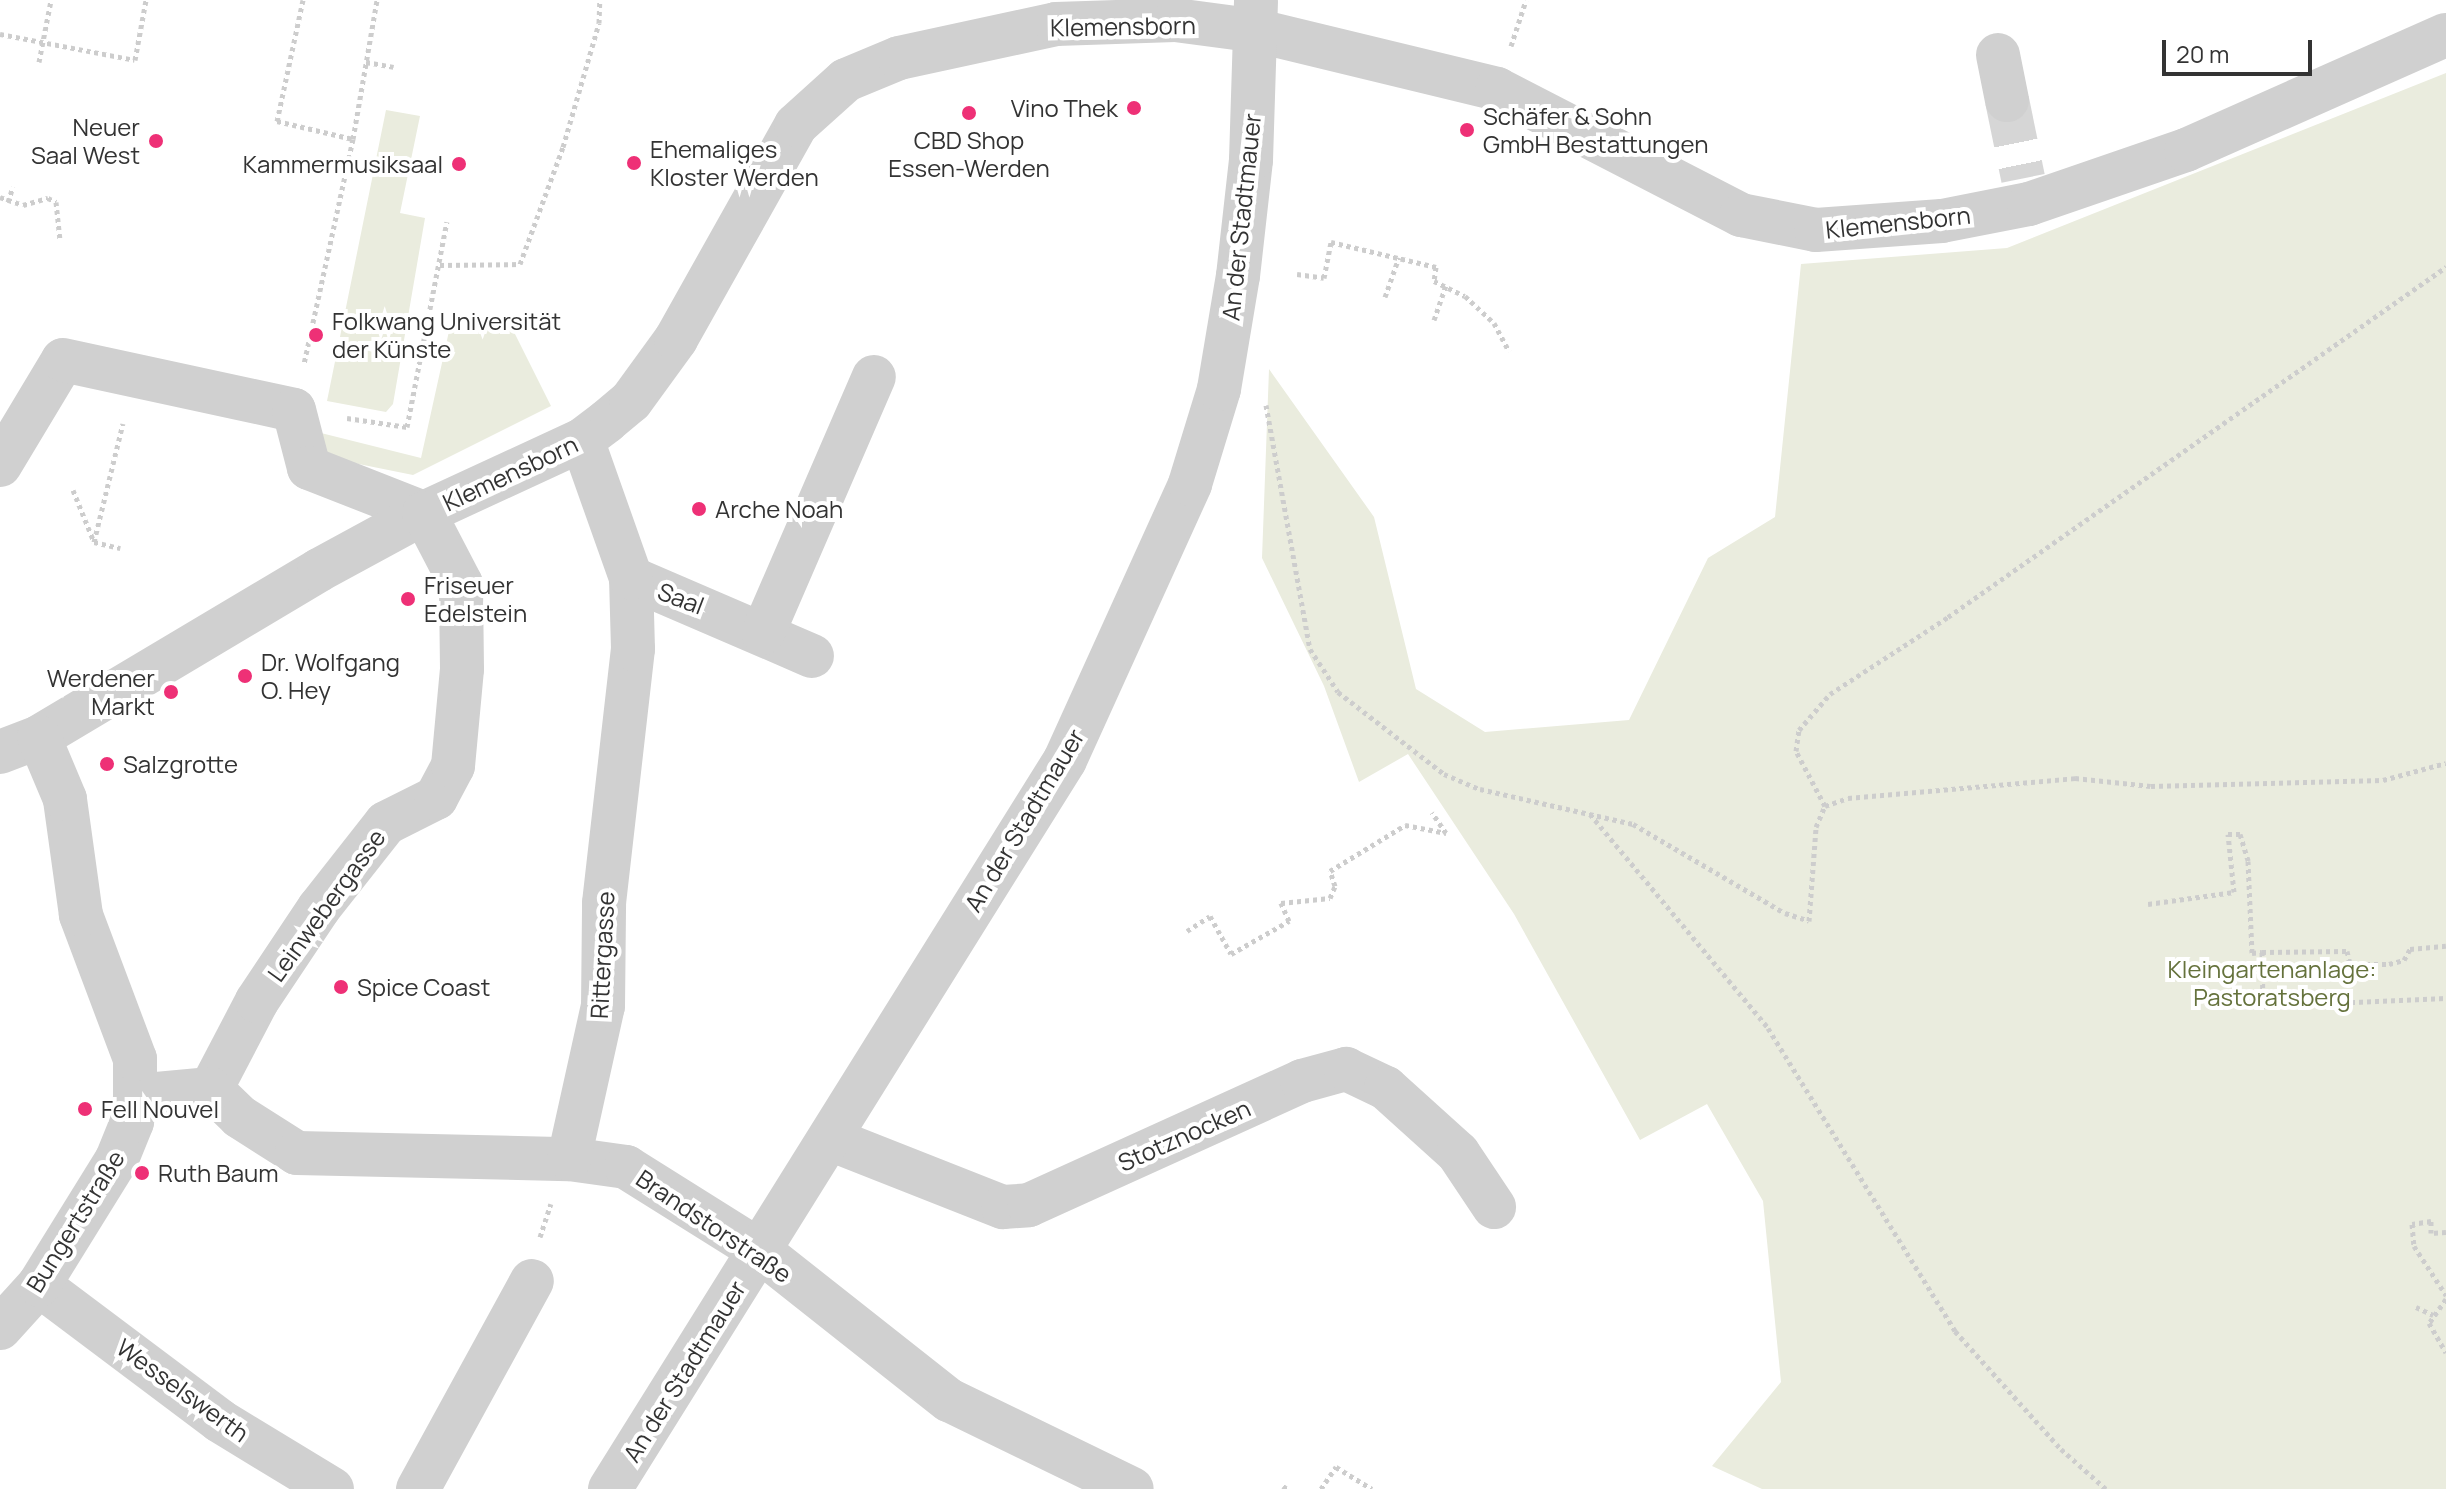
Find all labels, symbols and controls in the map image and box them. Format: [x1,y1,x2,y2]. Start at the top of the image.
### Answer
street label: Klemensborn [1050,10,1196,42]
scale bar [2166,24,2316,74]
text: 20 m [2176,37,2229,70]
place label: Vino Thek [1011,94,1118,122]
marker: Vino Thek [1125,99,1143,117]
place label: Schäfer & Sohn GmbH Bestattungen [1483,102,1708,158]
marker: CBD Shop Essen-Werden [960,104,978,122]
street label: An der Stadtmauer [1216,112,1266,322]
place label: Neuer Saal West [31,113,140,169]
marker: Schäfer & Sohn GmbH Bestattungen [1458,121,1476,139]
place label: CBD Shop Essen-Werden [888,126,1050,182]
marker: Neuer Saal West [147,132,165,150]
place label: Ehemaliges Kloster Werden [650,135,819,191]
place label: Kammermusiksaal [243,150,443,178]
marker: Ehemaliges Kloster Werden [625,154,643,172]
marker: Kammermusiksaal [450,155,468,173]
street label: Klemensborn [1824,200,1972,244]
place label: Folkwang Universität der Künste [332,307,561,363]
marker: Folkwang Universität der Künste [307,326,325,344]
street label: Klemensborn [438,429,582,517]
place label: Arche Noah [715,495,843,523]
marker: Arche Noah [690,500,708,518]
place label: Friseuer Edelstein [424,571,527,627]
street label: Saal [654,576,708,620]
marker: Friseuer Edelstein [399,590,417,608]
place label: Dr. Wolfgang O. Hey [261,648,400,704]
place label: Werdener Markt [47,664,155,720]
marker: Dr. Wolfgang O. Hey [236,667,254,685]
marker: Werdener Markt [162,683,180,701]
street label: An der Stadtmauer [958,723,1090,917]
place label: Salzgrotte [123,750,238,778]
marker: Salzgrotte [98,755,116,773]
street label: Leinwebergasse [261,823,391,987]
street label: Rittergasse [584,891,620,1019]
park label: Kleingartenanlage: Pastoratsberg [2168,955,2376,1011]
place label: Spice Coast [357,973,490,1001]
marker: Spice Coast [332,978,350,996]
street label: Stotznocken [1113,1093,1255,1177]
place label: Fell Nouvel [101,1095,219,1123]
marker: Fell Nouvel [76,1100,94,1118]
street label: Bungertstraße [20,1145,130,1297]
place label: Ruth Baum [158,1159,279,1187]
marker: Ruth Baum [133,1164,151,1182]
street label: Brandstorstraße [631,1164,797,1288]
street label: An der Stadtmauer [617,1275,751,1467]
street label: Wesselswerth [111,1332,255,1448]

